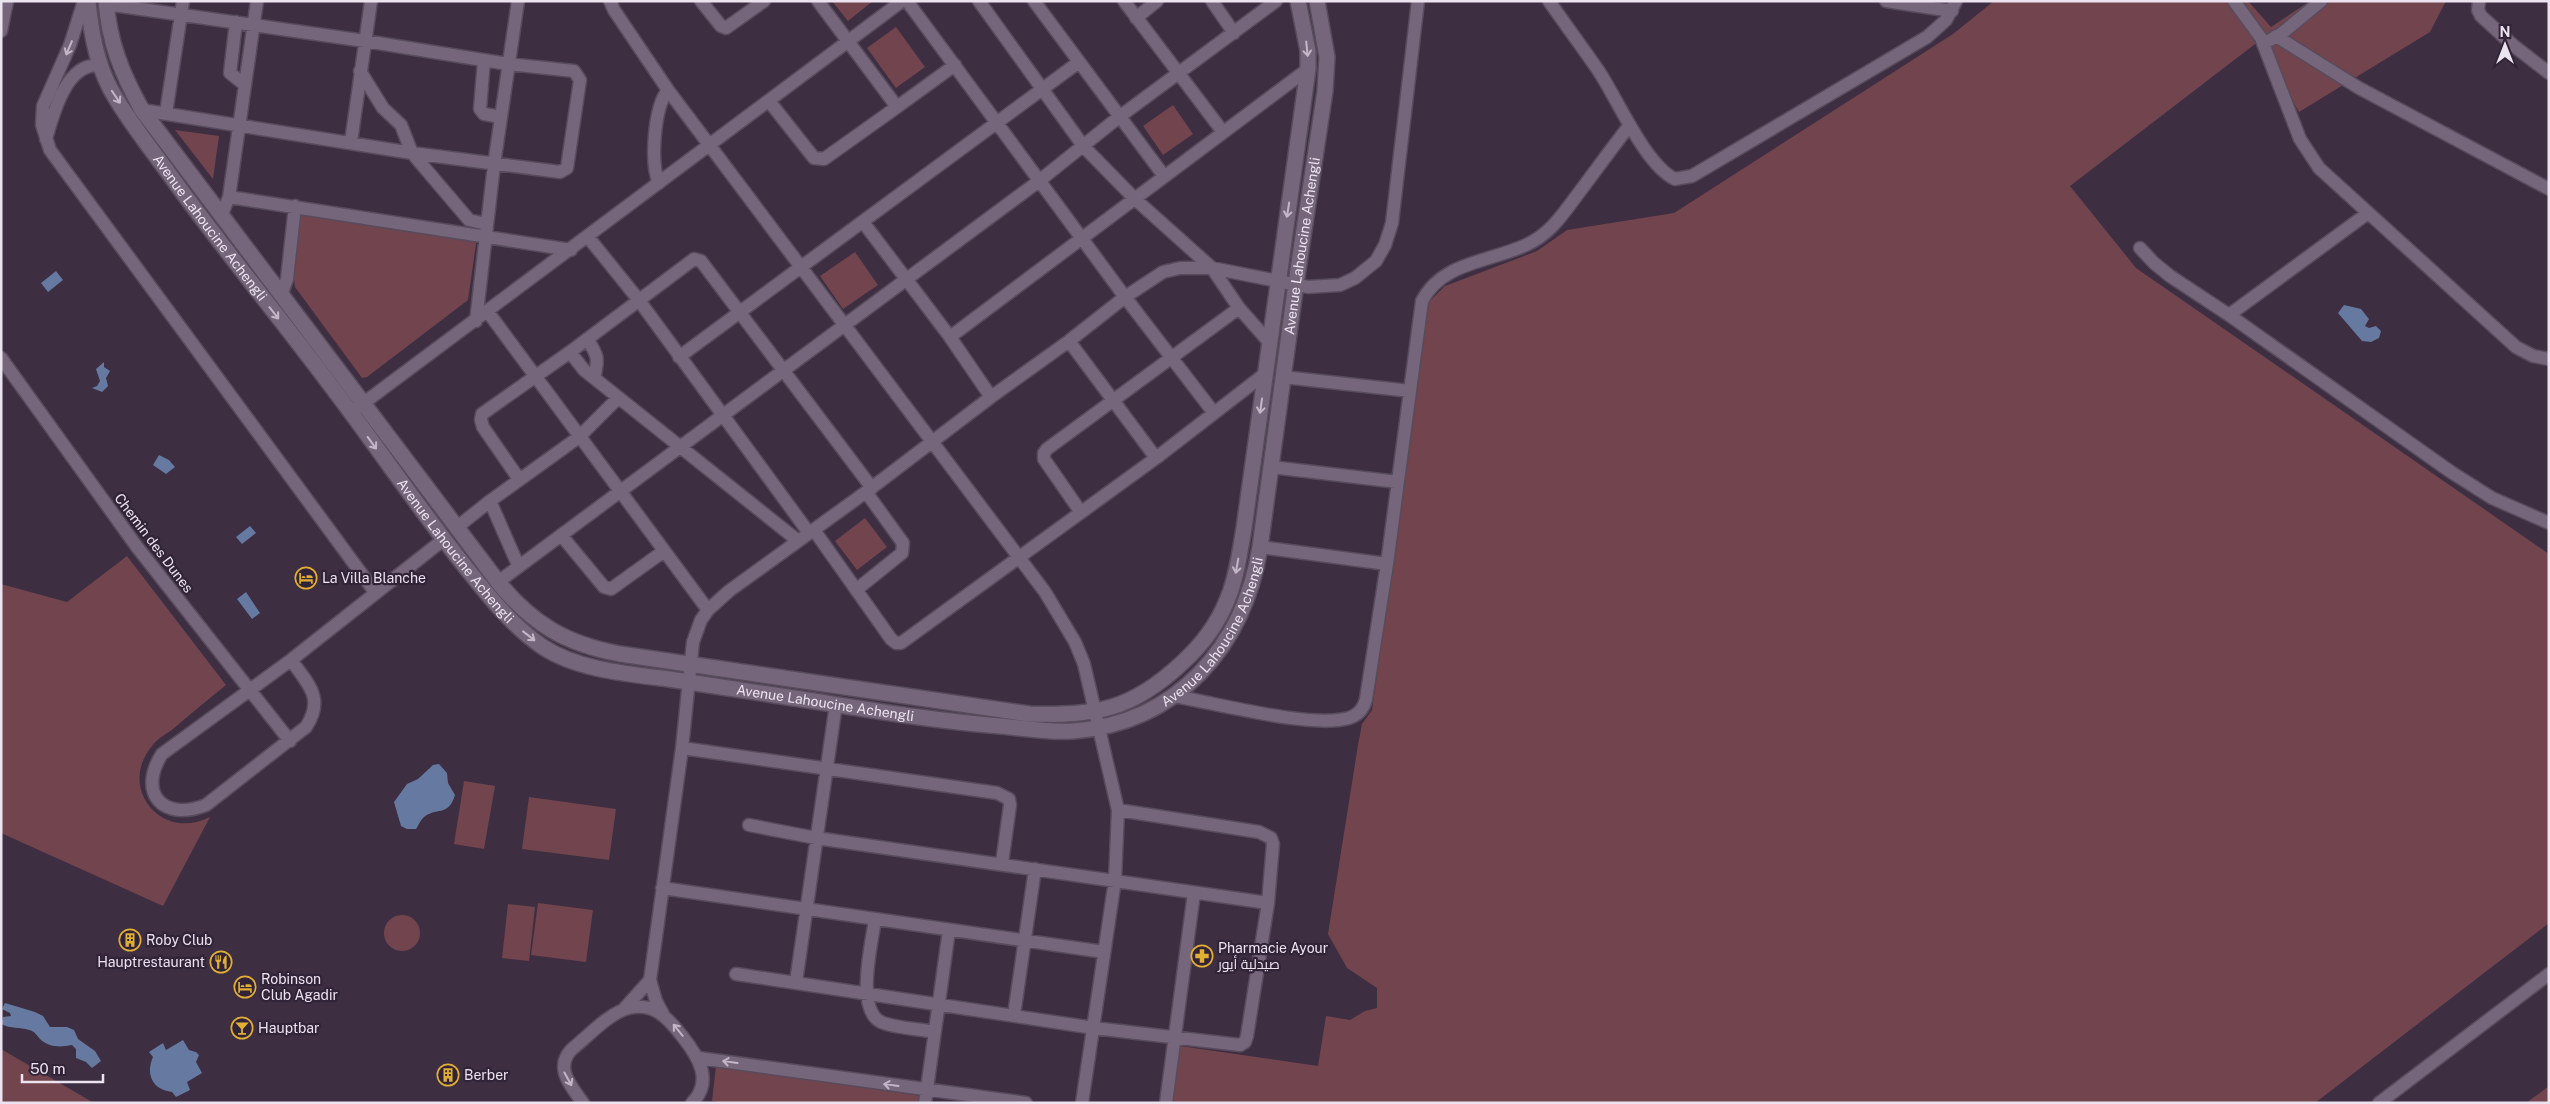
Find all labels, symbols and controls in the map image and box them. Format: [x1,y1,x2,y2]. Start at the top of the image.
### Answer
north arrow [2480,20,2530,70]
text: N [2500,24,2510,40]
one-way arrow [63,40,72,55]
one-way arrow [1302,41,1312,57]
one-way arrow [111,90,121,104]
street label: Avenue Lahoucine Achengli [150,151,270,304]
street label: Avenue Lahoucine Achengli [1281,156,1323,336]
one-way arrow [1283,202,1293,218]
one-way arrow [269,306,280,319]
one-way arrow [1256,397,1266,413]
one-way arrow [367,436,377,450]
street label: Avenue Lahoucine Achengli [394,475,517,626]
street label: Chemin des Dunes [111,490,197,596]
street label: Avenue Lahoucine Achengli [1158,556,1266,710]
one-way arrow [1231,558,1241,574]
hotel icon: La Villa Blanche [294,566,318,590]
place label: La Villa Blanche [322,570,426,586]
one-way arrow [522,631,535,642]
street label: Avenue Lahoucine Achengli [735,681,915,724]
building icon: Roby Club [118,928,142,952]
place label: Roby Club [146,932,212,948]
place label: Pharmacie Ayour صيدلية أيور [1217,940,1328,972]
pharmacy icon: Pharmacie Ayour صيدلية أيور [1190,944,1214,968]
restaurant icon: Hauptrestaurant [209,950,233,974]
place label: Hauptrestaurant [97,954,205,970]
place label: Robinson Club Agadir [261,971,338,1003]
hotel icon: Robinson Club Agadir [233,975,257,999]
bar icon: Hauptbar [230,1016,254,1040]
place label: Hauptbar [258,1020,320,1036]
one-way arrow [672,1024,683,1037]
scale bar [22,1052,104,1084]
one-way arrow [723,1057,739,1067]
text: 50 m [30,1060,65,1077]
building icon: Berber [436,1063,460,1087]
place label: Berber [464,1067,509,1083]
one-way arrow [563,1072,573,1087]
one-way arrow [884,1079,900,1089]

